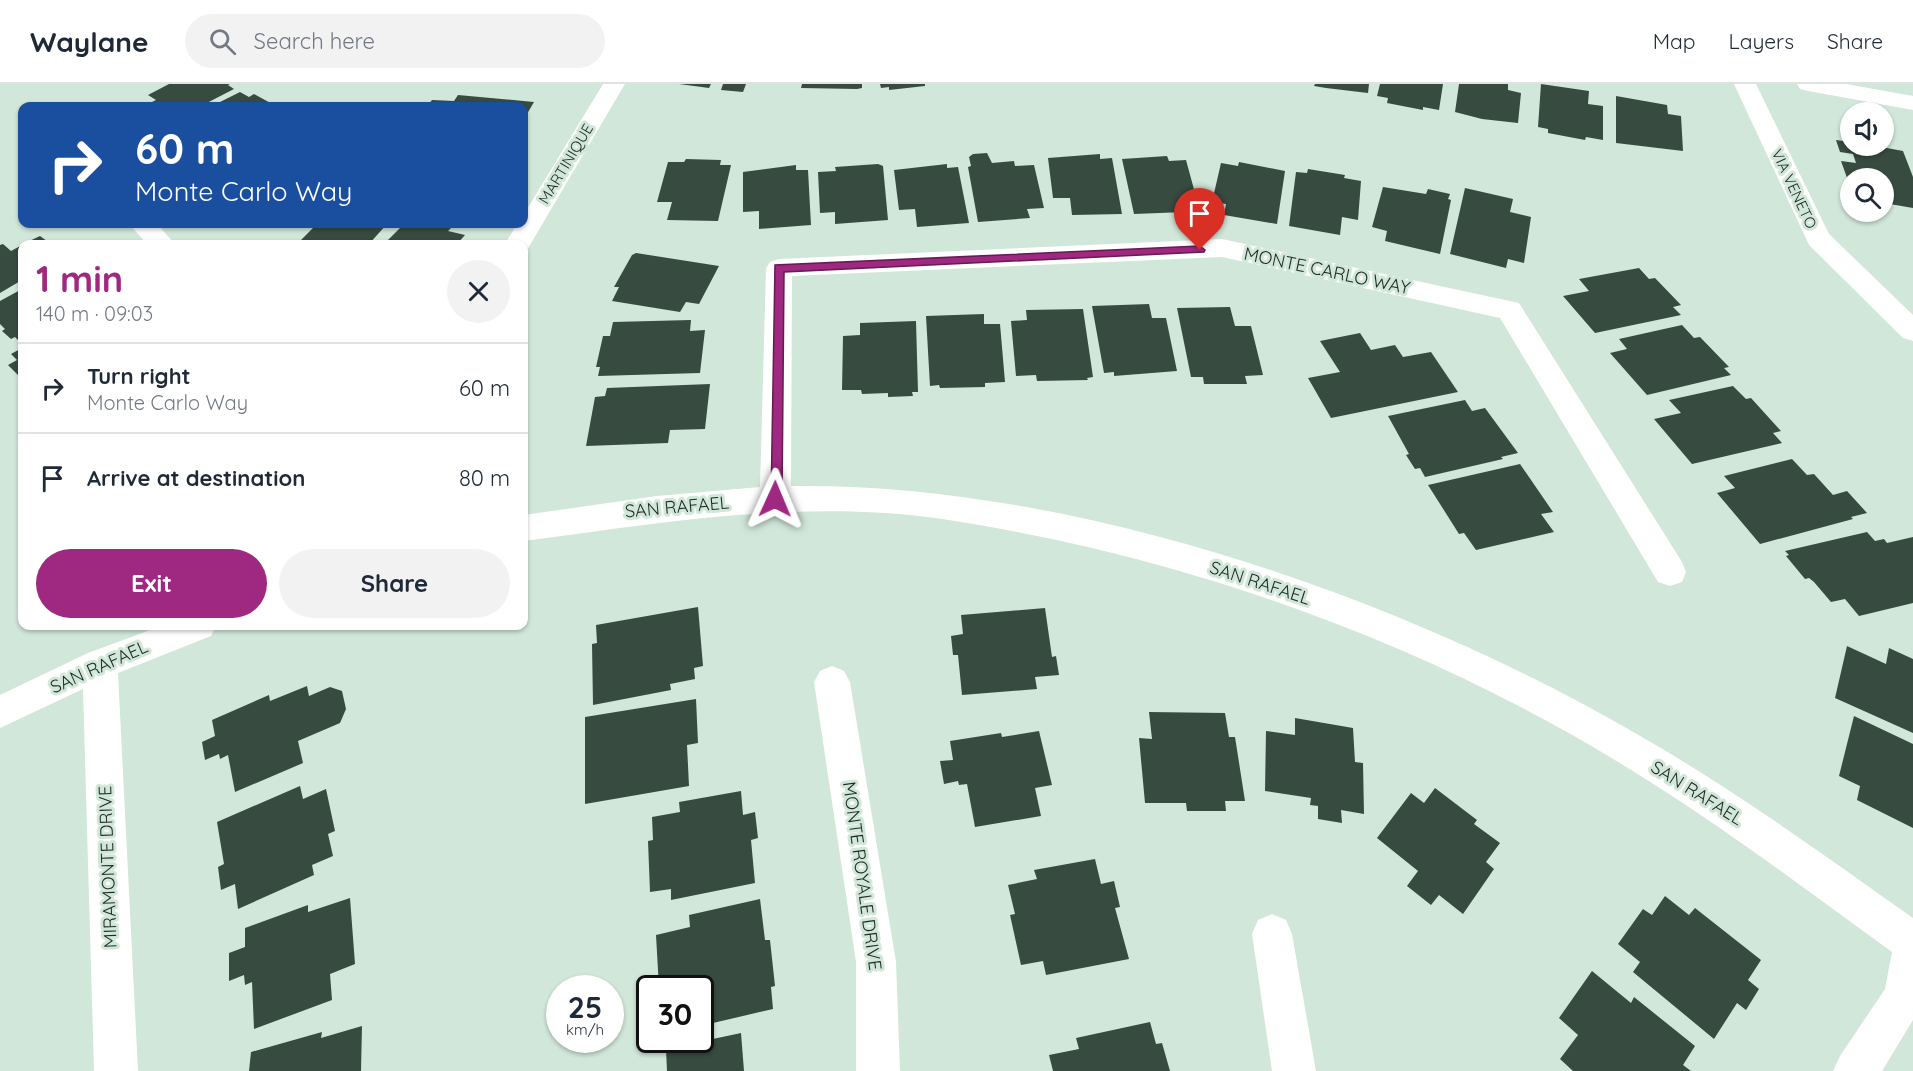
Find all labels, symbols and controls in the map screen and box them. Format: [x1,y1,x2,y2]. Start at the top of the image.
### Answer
search box [185,14,605,68]
text: Waylane [30,24,149,59]
icon: search [206,25,239,58]
text: Search here [254,27,375,55]
text: Map [1653,28,1696,54]
text: Layers [1729,28,1794,54]
text: Share [1827,28,1883,54]
map controls [1840,102,1894,222]
button: sound [1840,102,1894,156]
street label: MARTINIQUE [534,120,597,207]
text: 60 m [135,122,235,175]
icon: right [36,126,114,204]
street label: VIA VENETO [1768,146,1821,232]
button: search [1840,168,1894,222]
text: Monte Carlo Way [135,174,352,208]
pin [1174,188,1225,250]
icon: arrive [1183,197,1216,230]
street label: MONTE CARLO WAY [1242,242,1412,299]
text: 1 min [36,256,123,301]
button: close [447,260,510,323]
text: 140 m · 09:03 [36,301,153,326]
text: Turn right [87,362,191,390]
icon: right [36,372,69,405]
text: 60 m [459,374,510,402]
text: Monte Carlo Way [87,390,248,415]
icon: arrive [36,462,69,495]
text: Arrive at destination [87,464,305,492]
text: 80 m [459,464,510,492]
position arrow [743,467,807,531]
street label: SAN RAFAEL [624,490,730,523]
button: Exit [36,549,267,618]
button: Share [279,549,510,618]
street label: SAN RAFAEL [1207,555,1314,610]
street label: SAN RAFAEL [46,635,152,698]
street label: SAN RAFAEL [1647,755,1748,830]
street label: MONTE ROYALE DRIVE [838,780,887,972]
street label: MIRAMONTE DRIVE [93,785,122,949]
speed limit sign: 30 [636,975,714,1053]
text: 25 [568,988,602,1026]
text: km/h [566,1020,604,1039]

